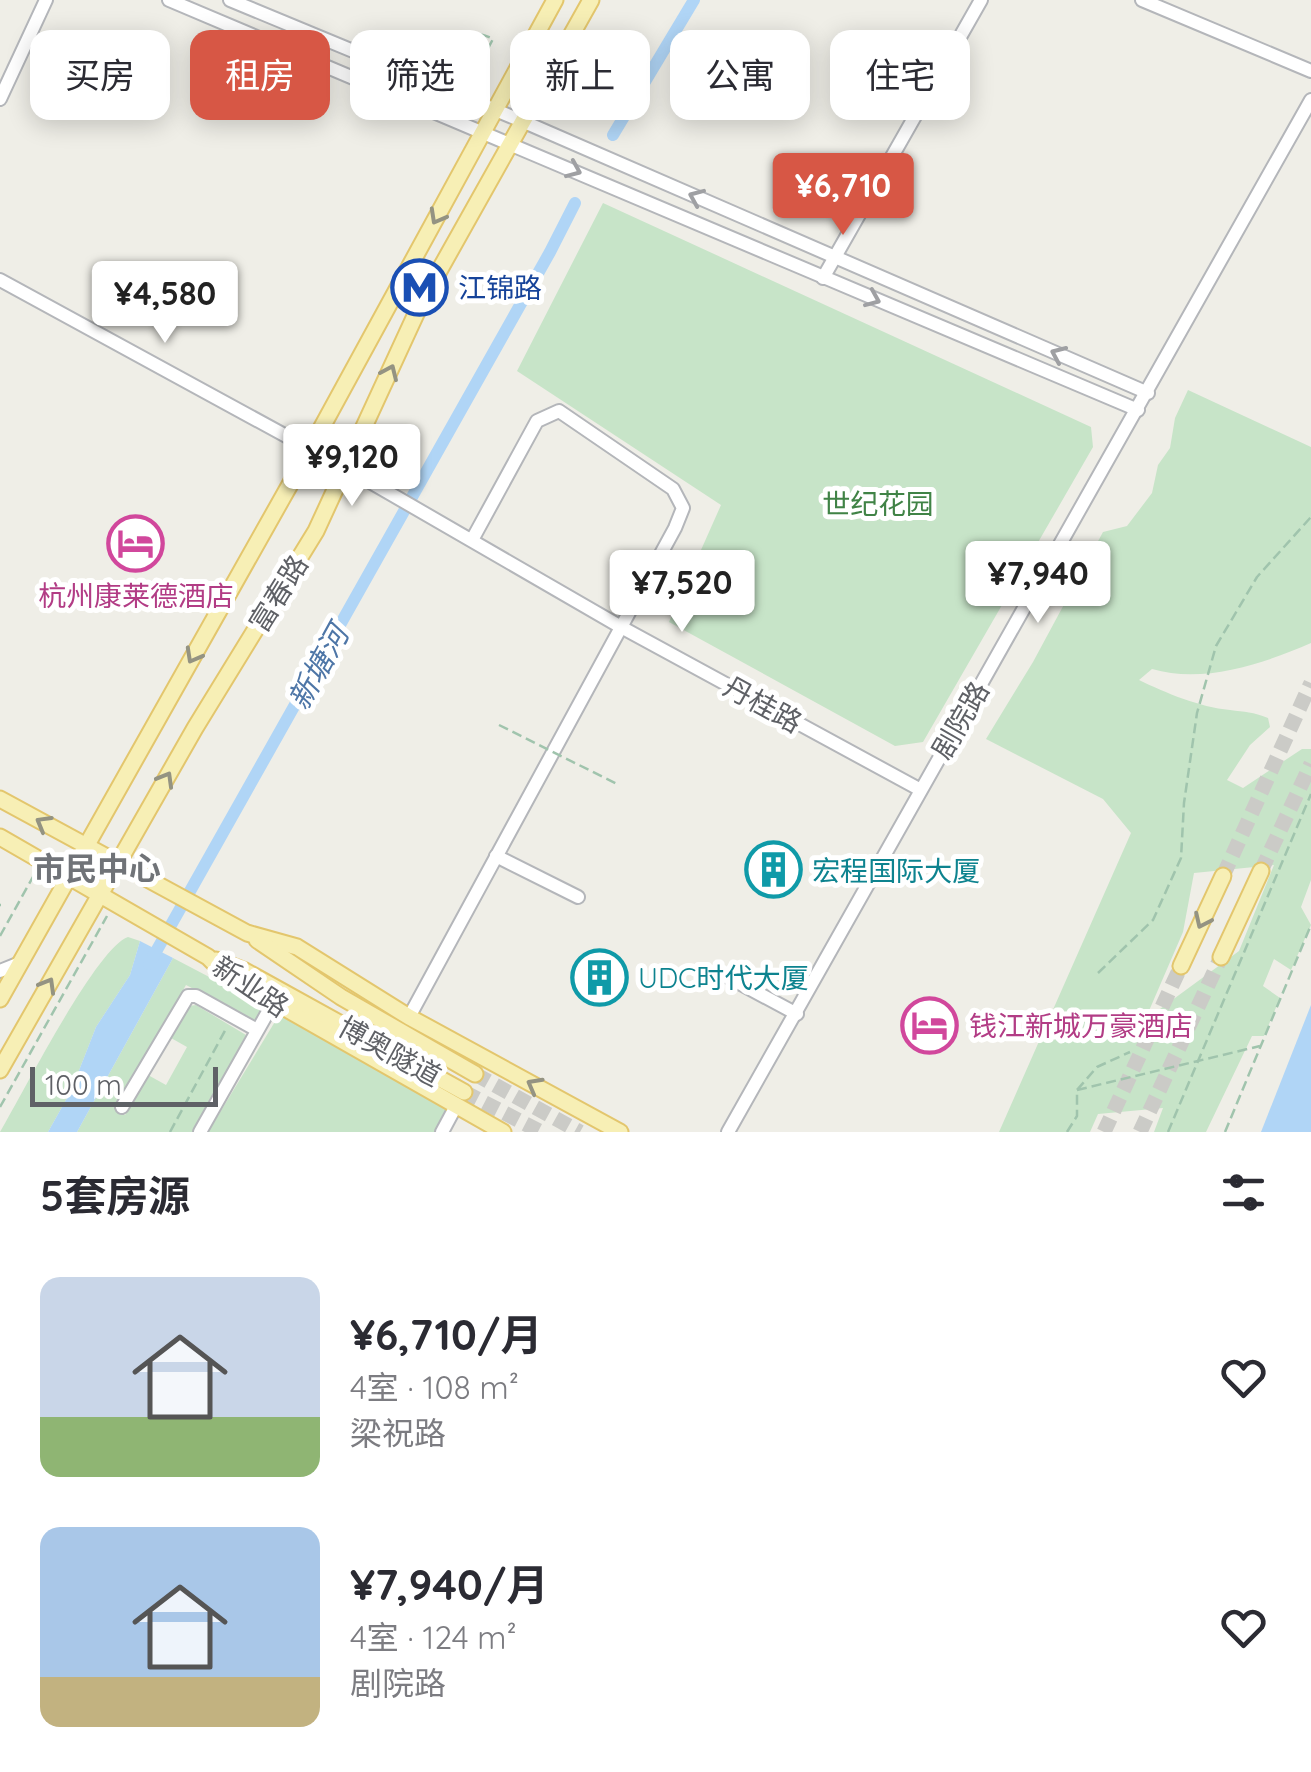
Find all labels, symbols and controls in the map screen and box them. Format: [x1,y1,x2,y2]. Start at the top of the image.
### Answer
chip: 买房 [30,30,170,120]
chip: 租房 [190,30,330,120]
chip: 筛选 [350,30,490,120]
chip: 新上 [510,30,650,120]
chip: 公寓 [670,30,810,120]
chip: 住宅 [830,30,970,120]
pin: ¥6,710 [762,153,924,238]
one-way arrow [564,158,582,178]
text: ¥6,710 [795,165,891,205]
one-way arrow [688,189,706,209]
one-way arrow [430,207,450,225]
metro station icon: 江锦路 [389,257,449,317]
pin: ¥4,580 [84,261,246,346]
place label: 江锦路 [458,270,542,305]
text: ¥4,580 [114,273,216,313]
one-way arrow [863,287,881,307]
one-way arrow [1050,346,1068,366]
one-way arrow [378,364,398,382]
pin: ¥9,120 [271,424,433,509]
text: ¥9,120 [305,436,399,476]
park label: 世纪花园 [822,486,934,521]
hotel icon: 杭州康莱德酒店 [106,514,166,574]
pin: ¥7,940 [957,541,1119,626]
street label: 富春路 [241,548,315,638]
pin: ¥7,520 [601,550,763,635]
text: ¥7,940 [987,553,1089,593]
text: ¥7,520 [632,562,732,602]
place label: 杭州康莱德酒店 [38,578,234,613]
water label: 新塘河 [280,614,359,716]
one-way arrow [186,645,206,663]
street label: 丹桂路 [718,668,808,740]
street label: 剧院路 [924,675,996,765]
one-way arrow [154,771,173,789]
one-way arrow [36,815,54,835]
building icon: 宏程国际大厦 [743,840,803,900]
district label: 市民中心 [33,848,161,888]
place label: 宏程国际大厦 [812,853,980,888]
one-way arrow [1194,911,1214,929]
building icon: UDC时代大厦 [569,947,629,1007]
street label: 新业路 [206,948,296,1024]
place label: UDC时代大厦 [638,960,808,995]
one-way arrow [36,978,56,996]
hotel icon: 钱江新城万豪酒店 [900,995,960,1055]
place label: 钱江新城万豪酒店 [969,1008,1193,1043]
street label: 博奥隧道 [333,1009,447,1093]
scale bar [30,1062,218,1106]
text: 100 m [45,1067,122,1102]
one-way arrow [527,1078,545,1098]
icon: filters [1216,1165,1271,1220]
text: 5套房源 [40,1169,190,1222]
text: ¥6,710/月 [350,1308,543,1361]
icon: home [120,1317,240,1437]
icon: heart [1216,1350,1271,1405]
text: 4室 · 108 m² [350,1367,519,1407]
text: 梁祝路 [350,1413,446,1453]
text: ¥7,940/月 [350,1558,549,1611]
icon: home [120,1567,240,1687]
icon: heart [1216,1600,1271,1655]
text: 4室 · 124 m² [350,1617,517,1657]
text: 剧院路 [350,1663,446,1703]

